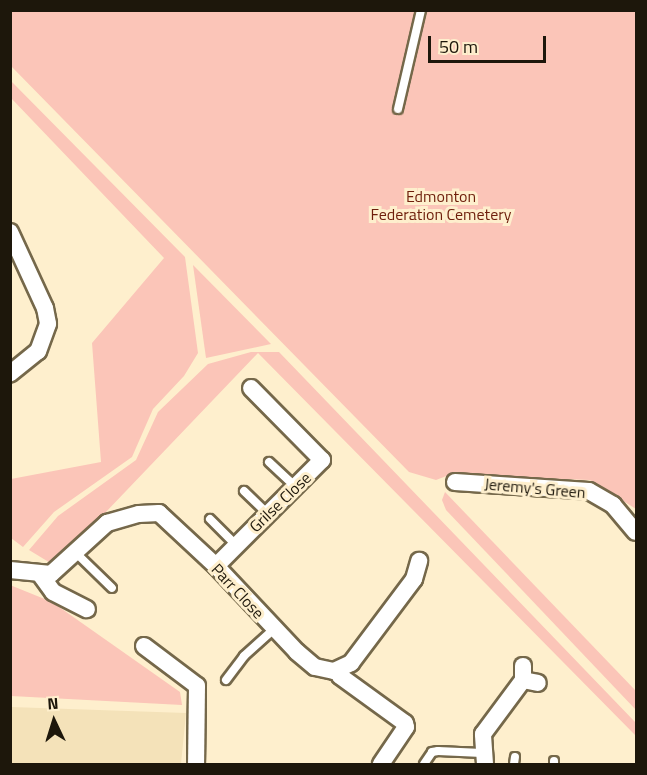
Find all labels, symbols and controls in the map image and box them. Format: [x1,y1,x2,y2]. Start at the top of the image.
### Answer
scale bar [431,24,550,62]
text: 50 m [439,33,478,60]
park label: Edmonton Federation Cemetery [371,186,511,224]
street label: Grilse Close [245,468,315,536]
street label: Jeremy's Green [484,474,586,502]
street label: Parr Close [208,559,268,623]
north arrow [24,691,84,751]
text: N [46,691,59,715]

